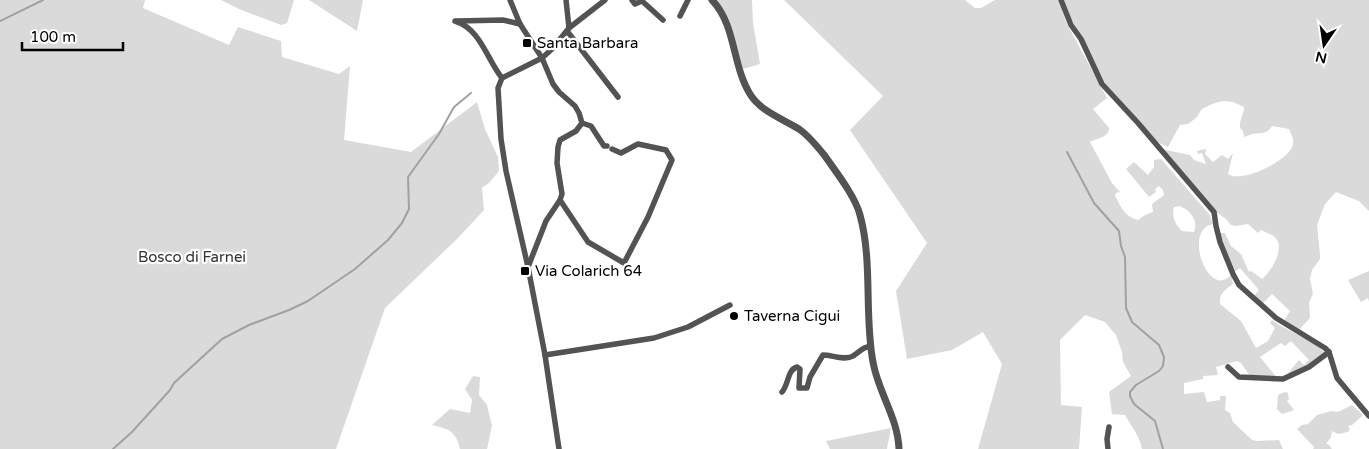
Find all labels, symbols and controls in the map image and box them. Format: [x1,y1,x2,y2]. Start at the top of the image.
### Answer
scale bar [22,20,124,52]
north arrow [1299,20,1349,70]
text: 100 m [30,28,76,46]
place label: Santa Barbara [537,34,638,52]
marker: Santa Barbara [521,37,533,49]
text: N [1314,48,1329,67]
park label: Bosco di Farnei [138,248,246,266]
place label: Via Colarich 64 [535,262,642,280]
marker: Via Colarich 64 [519,265,531,277]
place label: Taverna Cigui [744,307,840,325]
marker: Taverna Cigui [728,310,740,322]

